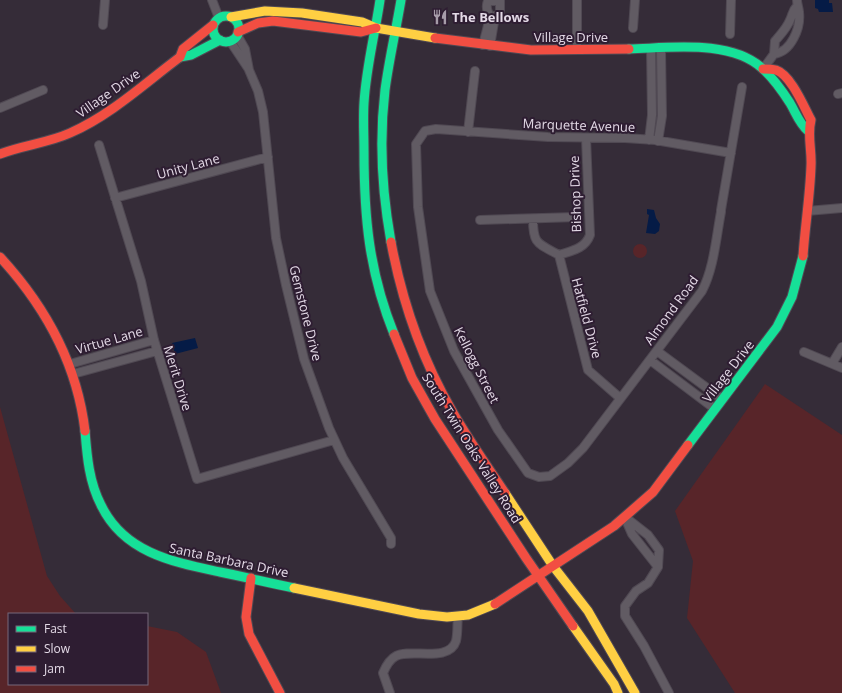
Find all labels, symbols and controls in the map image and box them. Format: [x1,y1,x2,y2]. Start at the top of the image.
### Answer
restaurant icon: The Bellows [431,8,449,26]
place label: The Bellows [452,8,529,26]
street label: Village Drive [534,28,608,46]
street label: Village Drive [72,64,144,122]
street label: Marquette Avenue [522,114,636,136]
street label: Unity Lane [154,149,222,183]
street label: Bishop Drive [565,155,585,233]
street label: Gemstone Drive [285,263,327,363]
street label: Almond Road [640,272,702,348]
street label: Hatfield Drive [568,276,606,360]
street label: Virtue Lane [73,322,145,358]
street label: Kellogg Street [450,324,504,407]
street label: Village Drive [698,336,758,406]
street label: Merit Drive [160,343,196,413]
street label: South Twin Oaks Valley Road [418,369,526,527]
street label: Santa Barbara Drive [168,539,290,581]
legend [8,613,148,685]
text: Fast [44,620,67,637]
text: Slow [44,640,71,657]
text: Jam [43,660,65,677]

